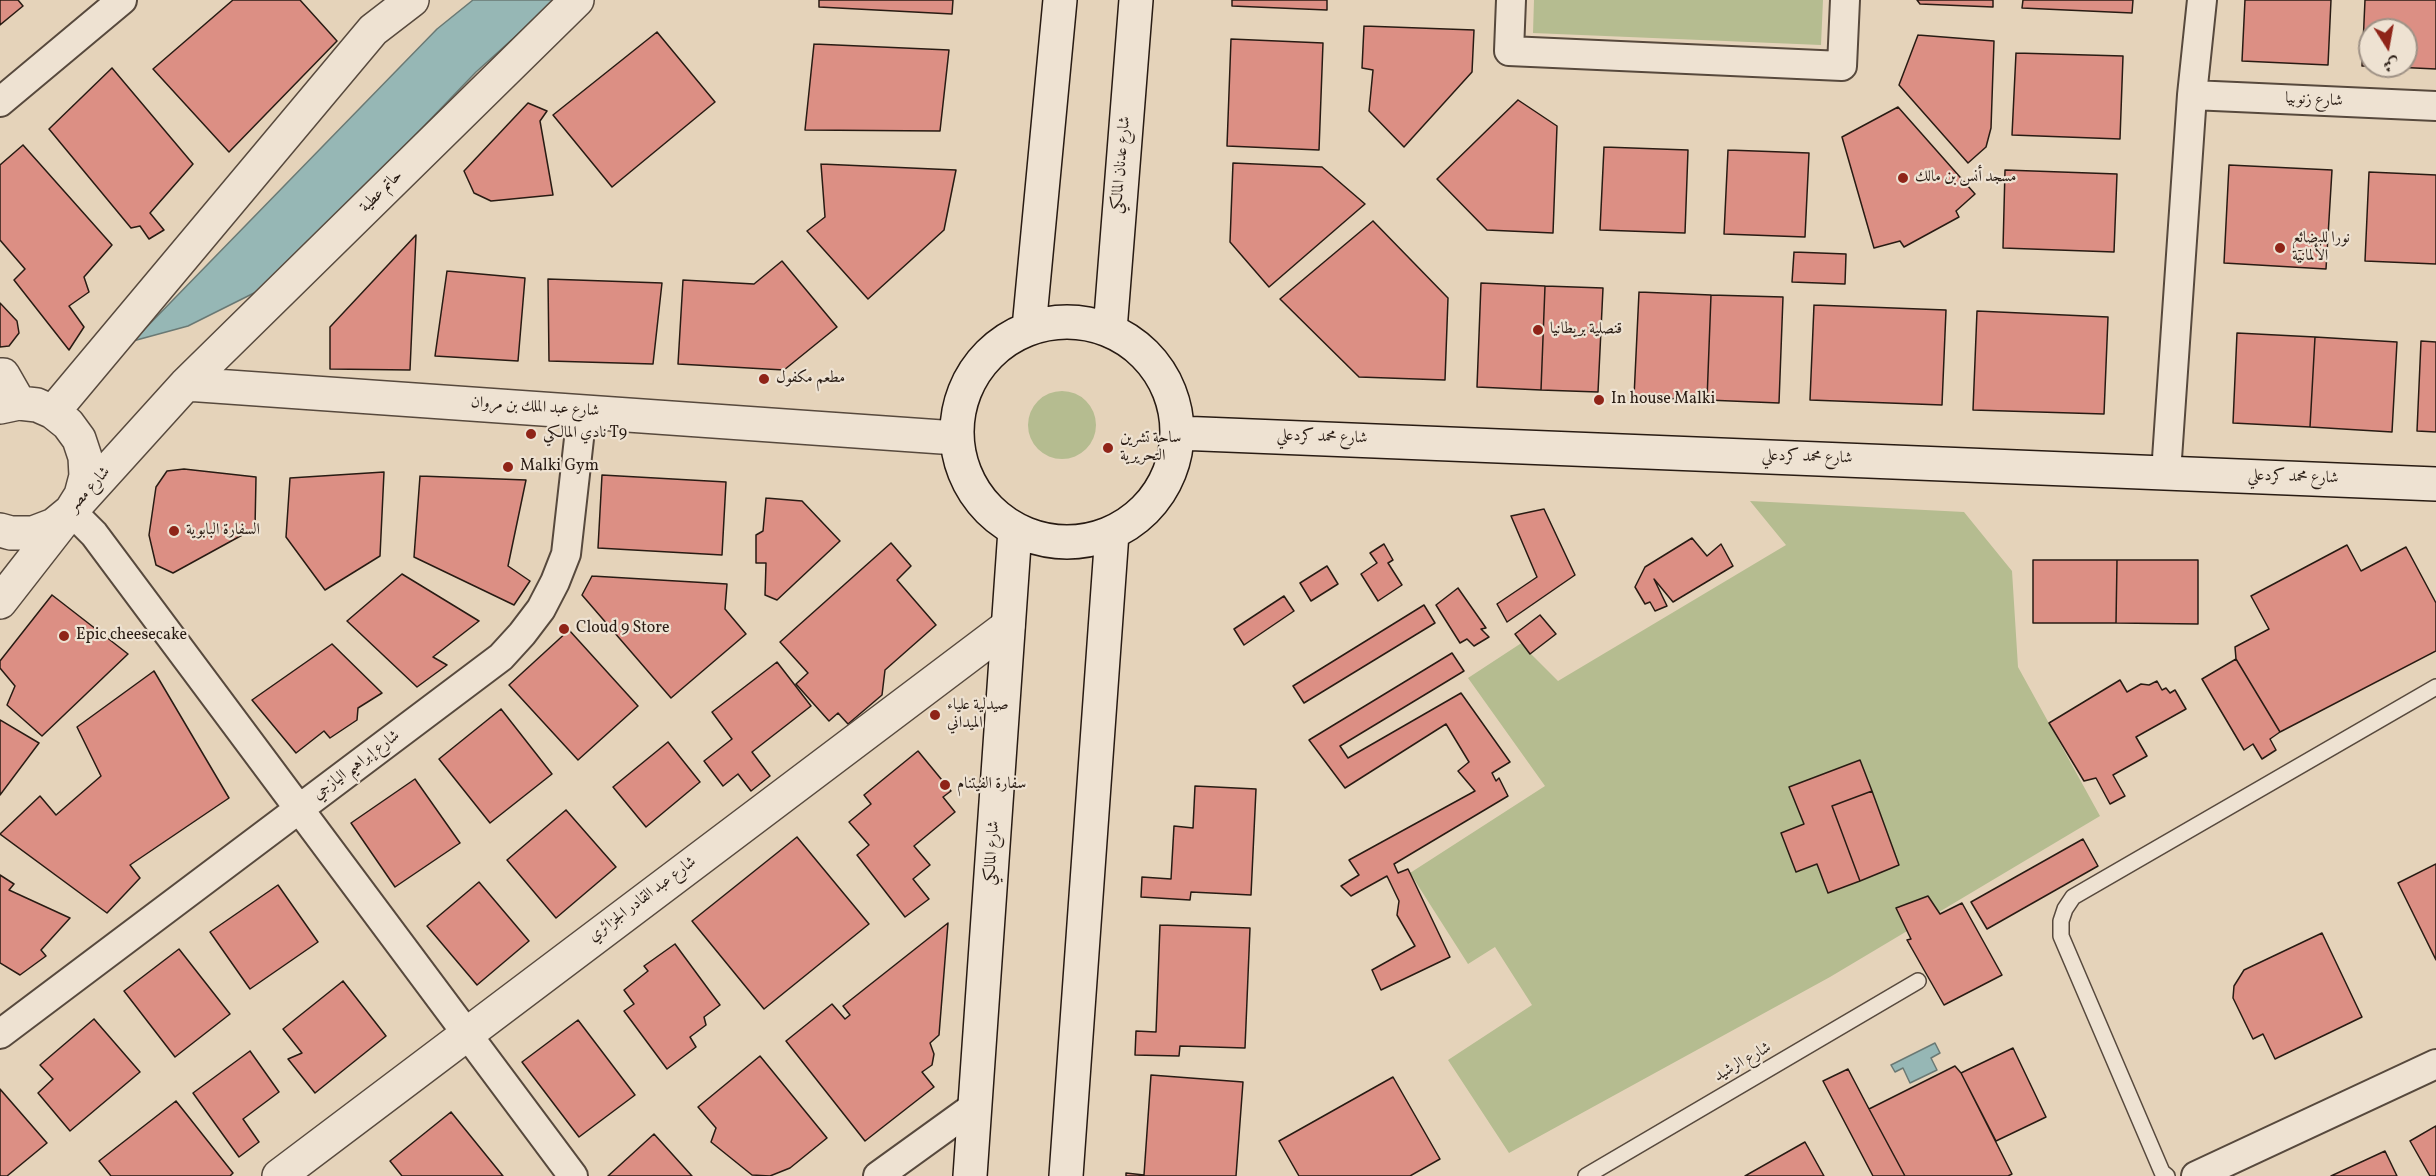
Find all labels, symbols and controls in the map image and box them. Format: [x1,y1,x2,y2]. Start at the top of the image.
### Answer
north arrow [2358,18,2418,78]
text: ش [2381,51,2401,76]
street label: شارع زنوبيا [2285,90,2343,112]
street label: شارع عدنان المالكي [1108,115,1136,215]
street label: حاتم عطية [357,167,407,217]
place label: مسجد أنس بن مالك [1915,168,2017,188]
marker: مسجد أنس بن مالك [1896,171,1910,185]
place label: نورا للبضائع الألمانية [2292,229,2350,267]
marker: نورا للبضائع الألمانية [2273,241,2287,255]
place label: قنصلية بريطانيا [1550,320,1622,340]
marker: قنصلية بريطانيا [1531,323,1545,337]
place label: مطعم مكفول [776,369,845,389]
marker: مطعم مكفول [757,372,771,386]
place label: In house Malki [1611,390,1715,410]
marker: In house Malki [1592,393,1606,407]
street label: شارع عبد الملك بن مروان [470,394,600,422]
place label: نادي المالكي T9 [543,424,627,444]
marker: نادي المالكي T9 [524,427,538,441]
street label: شارع محمد كردعلي [1276,427,1368,449]
place label: ساحة تشرين التحريرية [1120,429,1181,467]
marker: ساحة تشرين التحريرية [1101,441,1115,455]
street label: شارع محمد كردعلي [1761,447,1853,469]
place label: Malki Gym [520,457,599,477]
marker: Malki Gym [501,460,515,474]
street label: شارع مصر [65,463,115,517]
street label: شارع محمد كردعلي [2247,467,2339,489]
place label: السفارة البابوية [186,521,260,541]
marker: السفارة البابوية [167,524,181,538]
place label: Cloud 9 Store [576,619,670,639]
marker: Cloud 9 Store [557,622,571,636]
place label: Epic cheesecake [76,626,187,646]
marker: Epic cheesecake [57,629,71,643]
place label: صيدلية علياء الميداني [947,696,1009,734]
marker: صيدلية علياء الميداني [928,708,942,722]
street label: شارع إبراهيم اليازجي [310,727,404,805]
place label: سفارة الفيتنام [957,775,1026,795]
marker: سفارة الفيتنام [938,778,952,792]
street label: شارع المالكي [981,820,1005,886]
street label: شارع عبد القادر الجزائري [585,853,701,947]
street label: شارع الرشيد [1711,1039,1775,1087]

